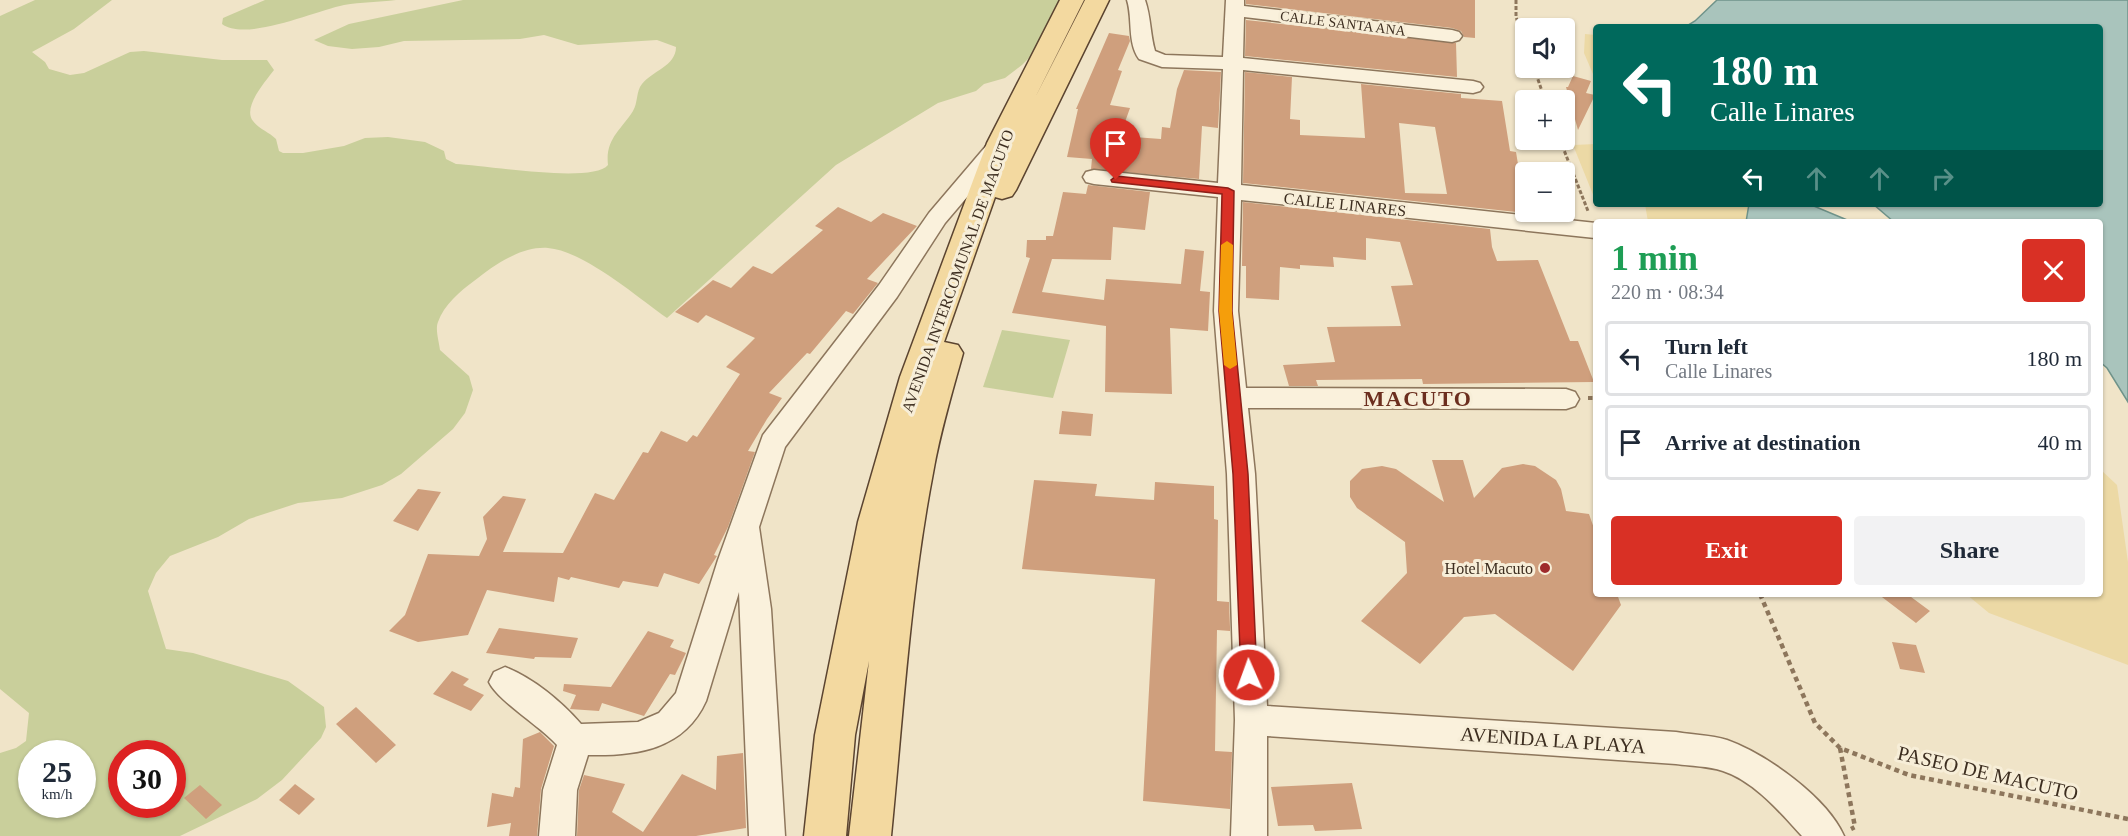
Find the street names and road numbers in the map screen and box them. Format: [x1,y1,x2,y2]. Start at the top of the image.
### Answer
street label: CALLE SANTA ANA [1279,8,1407,39]
street label: AVENIDA INTERCOMUNAL DE MACUTO [898,127,1017,415]
street label: CALLE LINARES [1283,190,1407,219]
street label: AVENIDA LA PLAYA [1460,723,1647,757]
street label: PASEO DE MACUTO [1896,742,2080,804]

